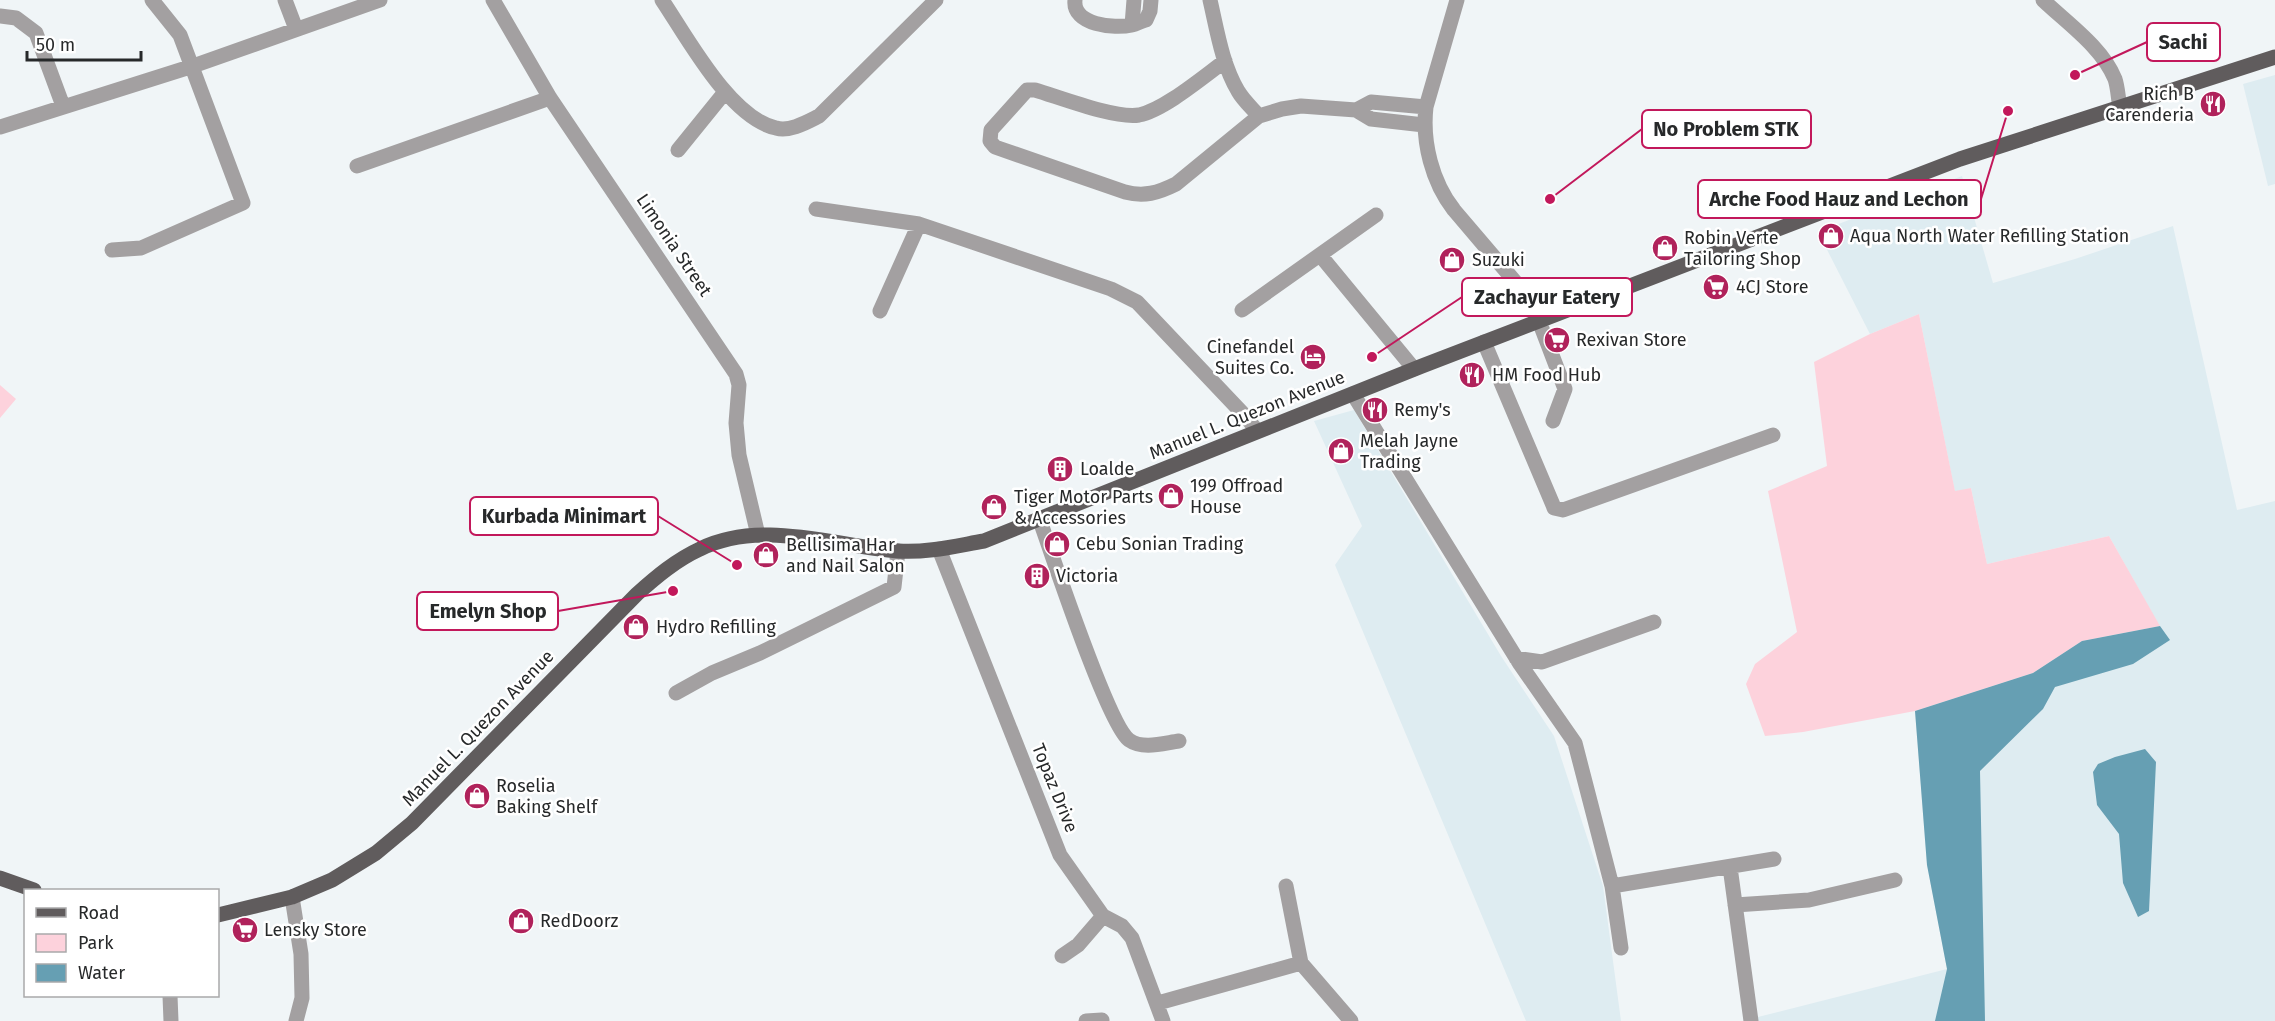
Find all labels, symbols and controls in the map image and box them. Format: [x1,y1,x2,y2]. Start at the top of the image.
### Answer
callout: Sachi [2147,23,2220,61]
scale bar [27,24,141,62]
text: Sachi [2158,30,2208,54]
text: 50 m [36,34,75,56]
place label: Rich B Carenderia [2105,83,2194,126]
restaurant icon: Rich B Carenderia [2198,89,2228,119]
callout: No Problem STK [1642,110,1811,148]
text: No Problem STK [1653,117,1799,141]
callout: Arche Food Hauz and Lechon [1698,180,1981,218]
text: Arche Food Hauz and Lechon [1708,187,1969,211]
street label: Limonia Street [632,190,717,301]
shop icon: Aqua North Water Refilling Station [1816,221,1846,251]
place label: Aqua North Water Refilling Station [1850,225,2129,247]
place label: Robin Verte Tailoring Shop [1684,227,1801,270]
shop icon: Robin Verte Tailoring Shop [1650,233,1680,263]
shop icon: Suzuki [1437,245,1467,275]
place label: Suzuki [1472,249,1525,271]
supermarket icon: 4CJ Store [1701,272,1731,302]
place label: 4CJ Store [1736,276,1809,298]
callout: Zachayur Eatery [1462,278,1632,316]
text: Zachayur Eatery [1474,285,1621,309]
supermarket icon: Rexivan Store [1542,325,1572,355]
place label: Rexivan Store [1576,329,1687,351]
place label: Cinefandel Suites Co. [1207,336,1294,379]
hotel icon: Cinefandel Suites Co. [1298,342,1328,372]
restaurant icon: HM Food Hub [1457,360,1487,390]
place label: HM Food Hub [1492,364,1601,386]
street label: Manuel L. Quezon Avenue [1146,366,1348,464]
restaurant icon: Remy's [1360,395,1390,425]
place label: Remy's [1394,399,1451,421]
place label: Melah Jayne Trading [1360,430,1458,473]
shop icon: Melah Jayne Trading [1326,436,1356,466]
building icon: Loalde [1045,454,1075,484]
place label: Loalde [1080,458,1134,480]
place label: 199 Offroad House [1190,475,1283,518]
shop icon: 199 Offroad House [1156,481,1186,511]
place label: Tiger Motor Parts & Accessories [1014,486,1153,529]
shop icon: Tiger Motor Parts & Accessories [979,492,1009,522]
callout: Kurbada Minimart [470,497,658,535]
text: Kurbada Minimart [482,504,646,528]
shop icon: Cebu Sonian Trading [1042,529,1072,559]
place label: Cebu Sonian Trading [1076,533,1244,555]
place label: Bellisima Har and Nail Salon [786,534,905,577]
shop icon: Bellisima Har and Nail Salon [751,540,781,570]
building icon: Victoria [1022,561,1052,591]
place label: Victoria [1056,565,1118,587]
callout: Emelyn Shop [417,592,558,630]
text: Emelyn Shop [429,599,547,623]
shop icon: Hydro Refilling [621,612,651,642]
place label: Hydro Refilling [656,616,776,638]
street label: Manuel L. Quezon Avenue [398,645,558,811]
street label: Topaz Drive [1027,740,1083,836]
place label: Roselia Baking Shelf [496,775,599,818]
shop icon: Roselia Baking Shelf [462,781,492,811]
legend [24,889,219,997]
text: Road [78,902,120,924]
shop icon: RedDoorz [506,906,536,936]
place label: RedDoorz [540,910,619,932]
supermarket icon: Lensky Store [230,915,260,945]
place label: Lensky Store [264,919,367,941]
text: Park [78,932,114,954]
text: Water [78,962,125,984]

